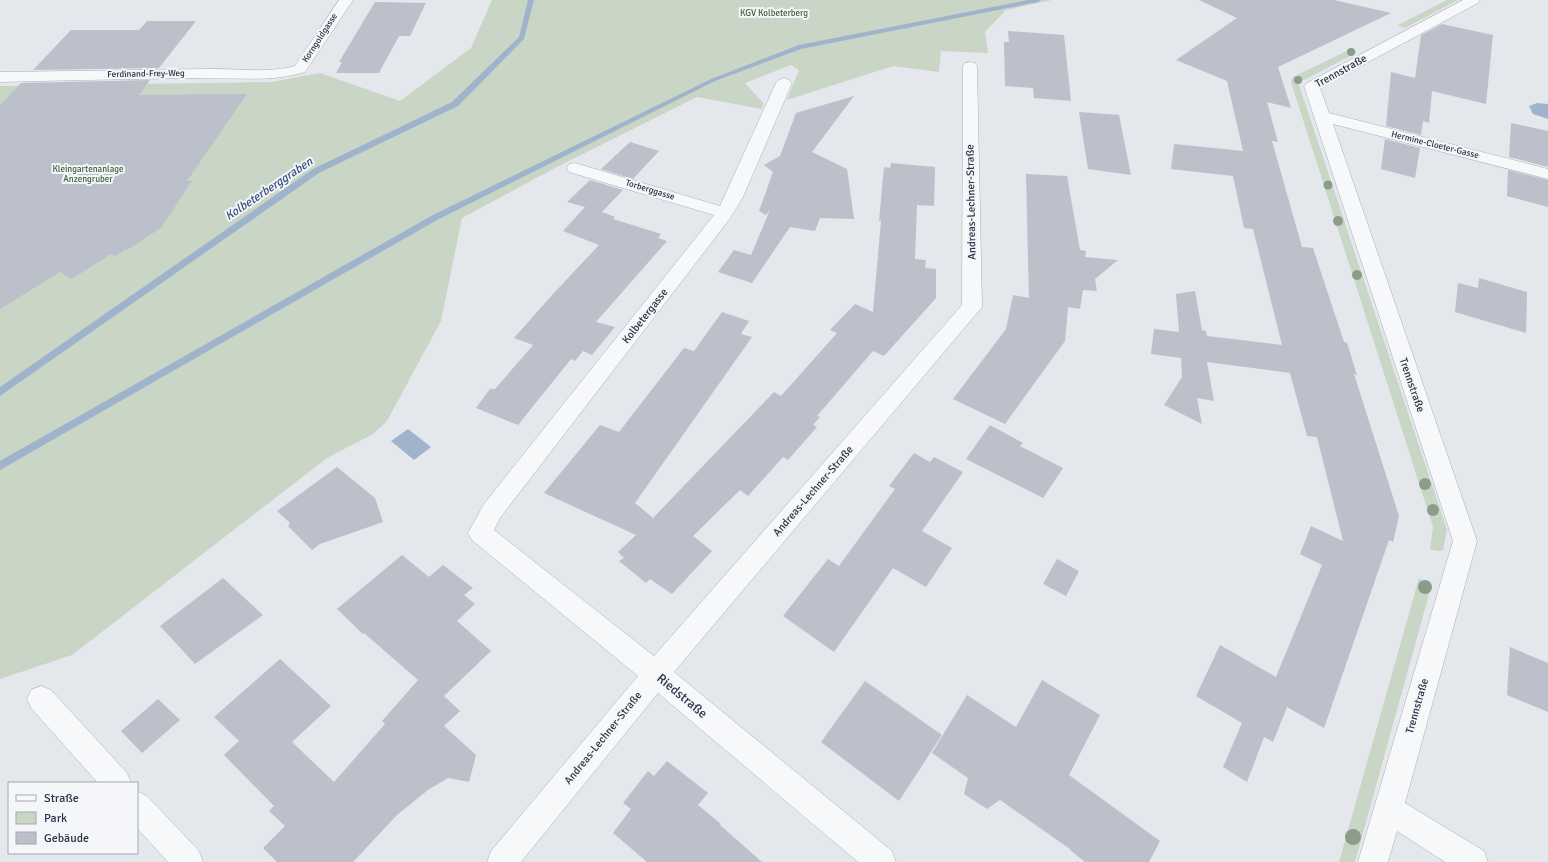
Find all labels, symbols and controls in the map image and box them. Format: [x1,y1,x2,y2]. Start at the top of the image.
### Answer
park label: KGV Kolbeterberg [740,8,808,19]
street label: Korngoldgasse [300,11,340,65]
street label: Trennstraße [1313,52,1369,90]
street label: Ferdinand-Frey-Weg [107,68,185,80]
street label: Hermine-Cloeter-Gasse [1390,129,1480,161]
street label: Andreas-Lechner-Straße [963,144,979,260]
water label: Kolbeterberggraben [222,154,316,224]
park label: Kleingartenanlage Anzengruber [53,164,124,185]
street label: Torberggasse [624,177,676,203]
street label: Kolbetergasse [619,286,671,346]
street label: Trennstraße [1397,356,1427,414]
street label: Andreas-Lechner-Straße [770,443,856,539]
street label: Riedstraße [654,670,710,722]
street label: Trennstraße [1403,677,1431,735]
street label: Andreas-Lechner-Straße [562,689,644,787]
legend [8,782,138,854]
text: Straße [44,791,79,806]
text: Park [44,811,67,826]
text: Gebäude [44,831,89,846]

